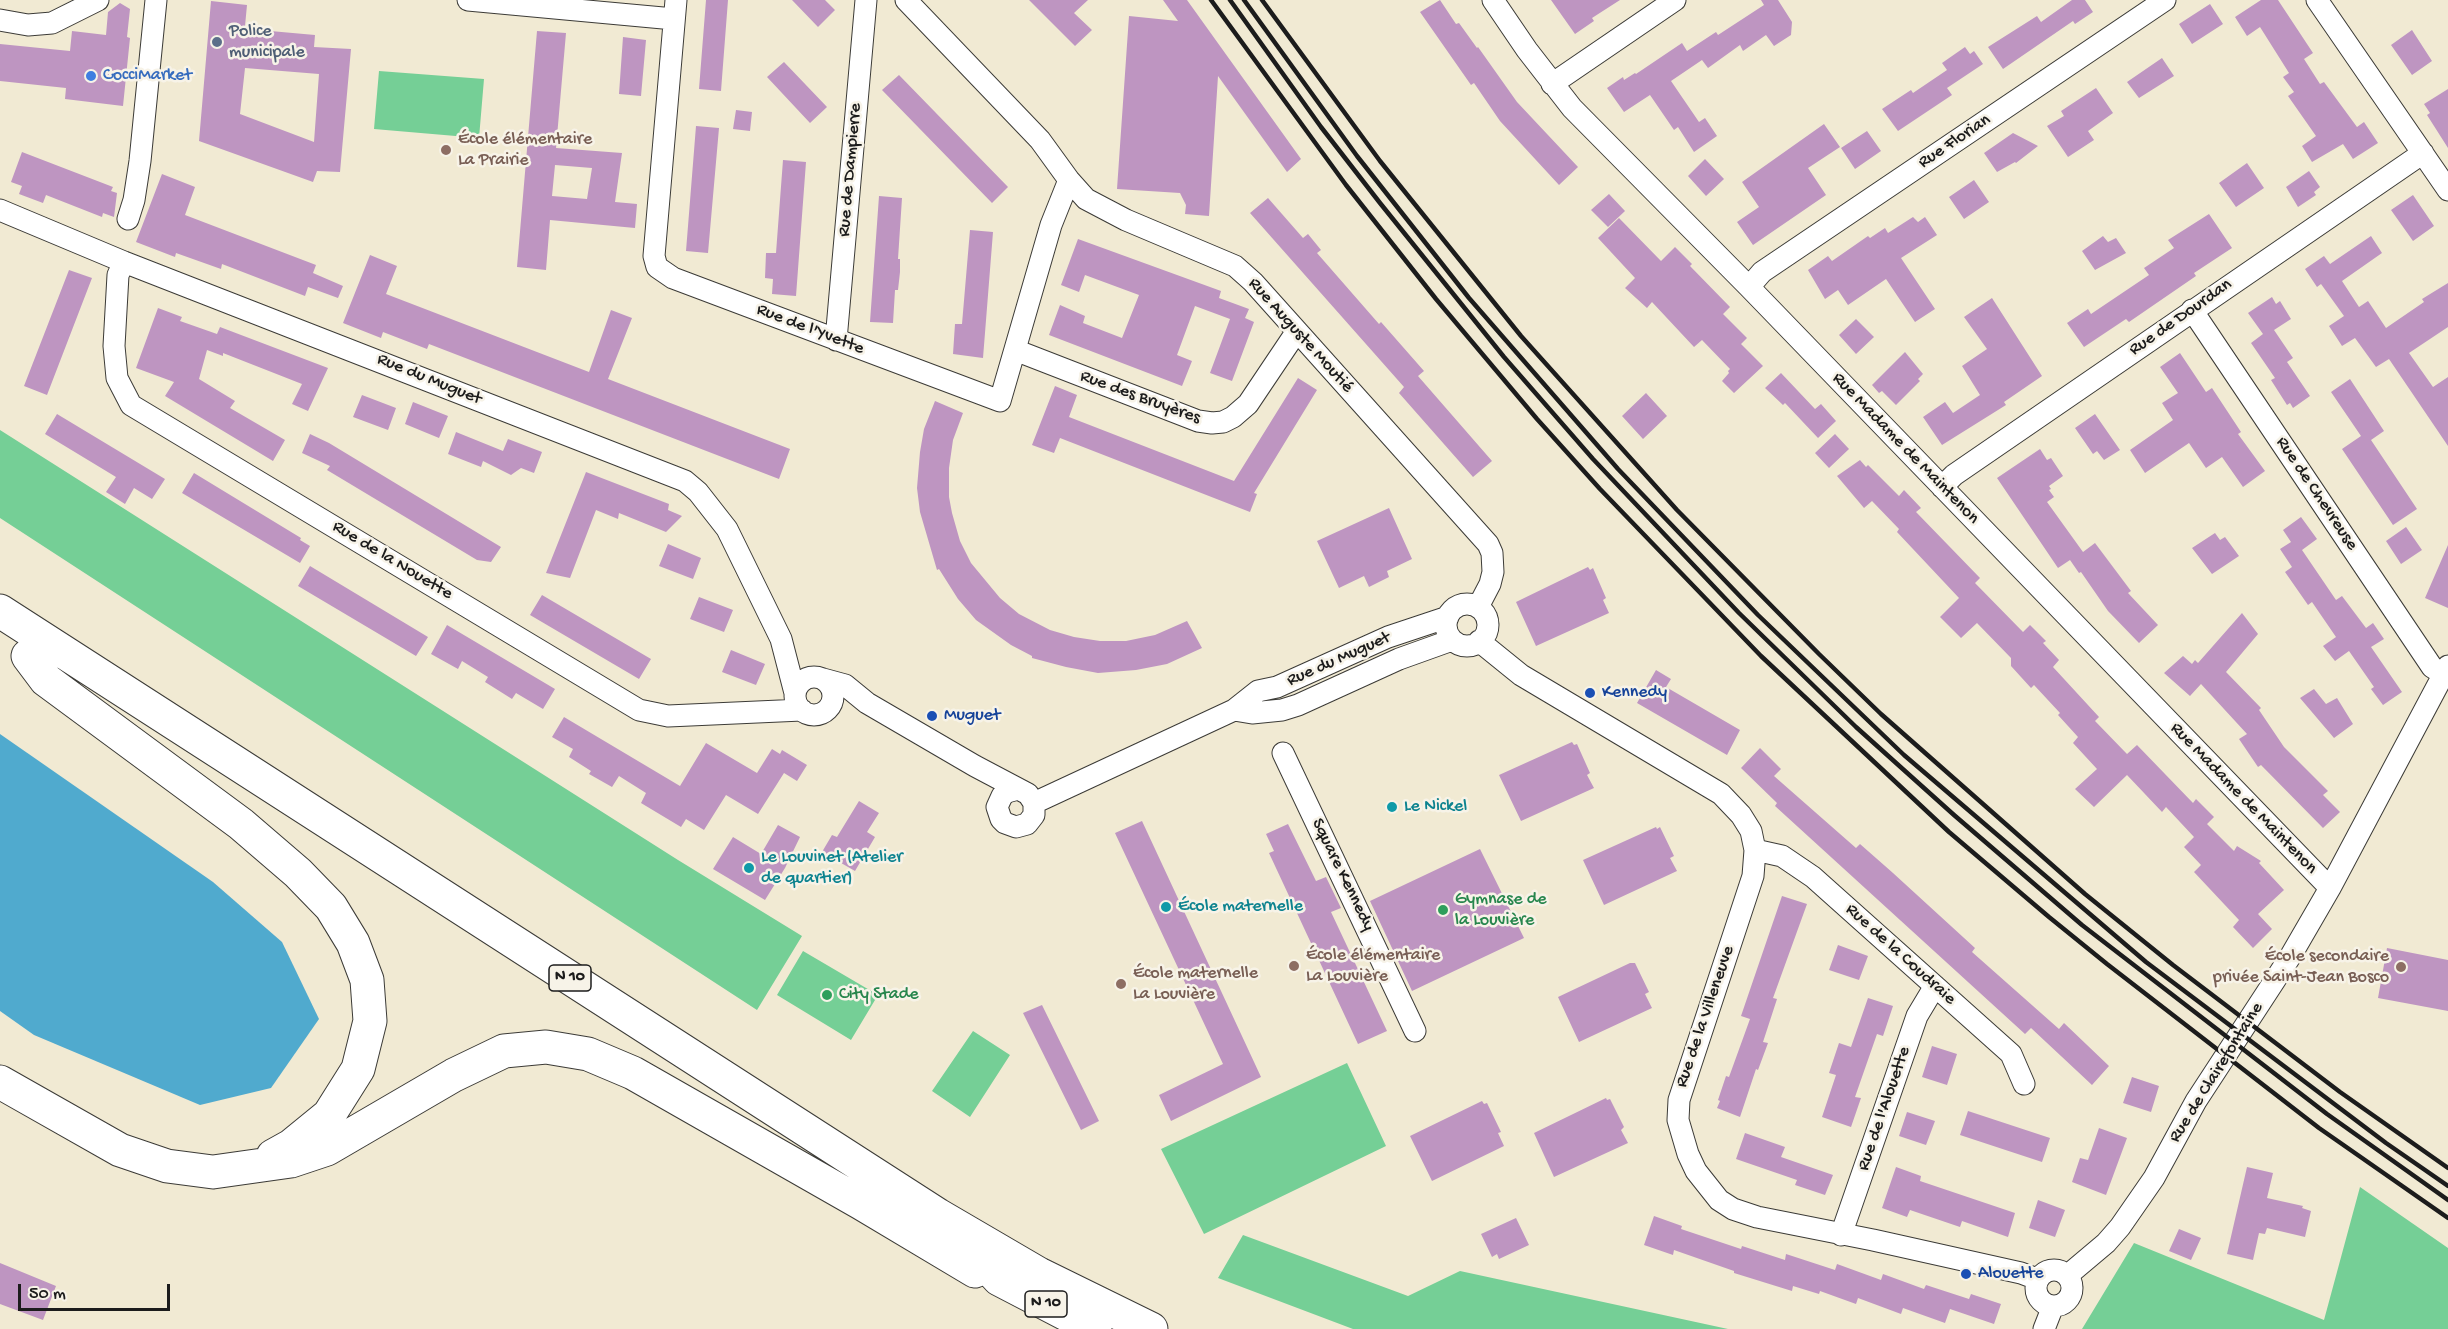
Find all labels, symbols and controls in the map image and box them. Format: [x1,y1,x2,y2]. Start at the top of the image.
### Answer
place label: Police municipale [229,21,305,63]
marker: Police municipale [210,35,224,49]
place label: CocciMarket [103,65,192,87]
marker: CocciMarket [84,69,98,83]
street label: Rue de Dampierre [834,102,868,238]
street label: Rue Florian [1915,110,1995,174]
place label: École élémentaire La Prairie [458,129,592,172]
marker: École élémentaire La Prairie [439,143,453,157]
street label: Rue Auguste Moutié [1243,274,1357,398]
street label: Rue de Dourdan [2125,275,2237,361]
street label: Rue de l'Yvette [753,300,867,360]
street label: Rue du Muguet [374,349,484,411]
street label: Rue des Bruyères [1077,366,1203,430]
street label: Rue Madame de Maintenon [1827,369,1983,529]
street label: Rue de Chevreuse [2270,433,2362,555]
street label: Rue de la Nouette [328,517,456,605]
street label: Rue du Muguet [1284,628,1394,692]
place label: Kennedy [1602,682,1667,704]
marker: Kennedy [1583,686,1597,700]
place label: Muguet [944,705,1000,727]
marker: Muguet [925,709,939,723]
street label: Rue Madame de Maintenon [2165,719,2321,879]
place label: Le Nickel [1404,796,1467,818]
marker: Le Nickel [1385,800,1399,814]
street label: Square Kennedy [1305,815,1379,935]
place label: Le Louvinet (Atelier de quartier) [761,847,903,890]
marker: Le Louvinet (Atelier de quartier) [742,861,756,875]
place label: Gymnase de la Louvière [1455,889,1547,932]
place label: École maternelle [1178,896,1303,918]
marker: École maternelle [1159,900,1173,914]
street label: Rue de la Coudraie [1840,900,1960,1010]
marker: Gymnase de la Louvière [1436,903,1450,917]
street label: Rue de la Villeneuve [1672,943,1740,1091]
place label: École élémentaire La Louvière [1306,945,1440,988]
place label: École secondaire privée Saint-Jean Bosco [2213,946,2389,988]
marker: École élémentaire La Louvière [1287,959,1301,973]
marker: École secondaire privée Saint-Jean Bosco [2394,960,2408,974]
place label: École maternelle La Louvière [1133,963,1258,1006]
road number: N 10 [549,965,591,991]
marker: École maternelle La Louvière [1114,977,1128,991]
place label: City Stade [839,984,919,1006]
marker: City Stade [820,988,834,1002]
street label: Rue de Clairefontaine [2165,999,2269,1147]
street label: Rue de l'Alouette [1854,1044,1916,1174]
place label: Alouette [1978,1263,2044,1285]
marker: Alouette [1959,1267,1973,1281]
scale bar [21,1272,172,1310]
text: 50 m [29,1284,66,1305]
road number: N 10 [1025,1291,1067,1317]

